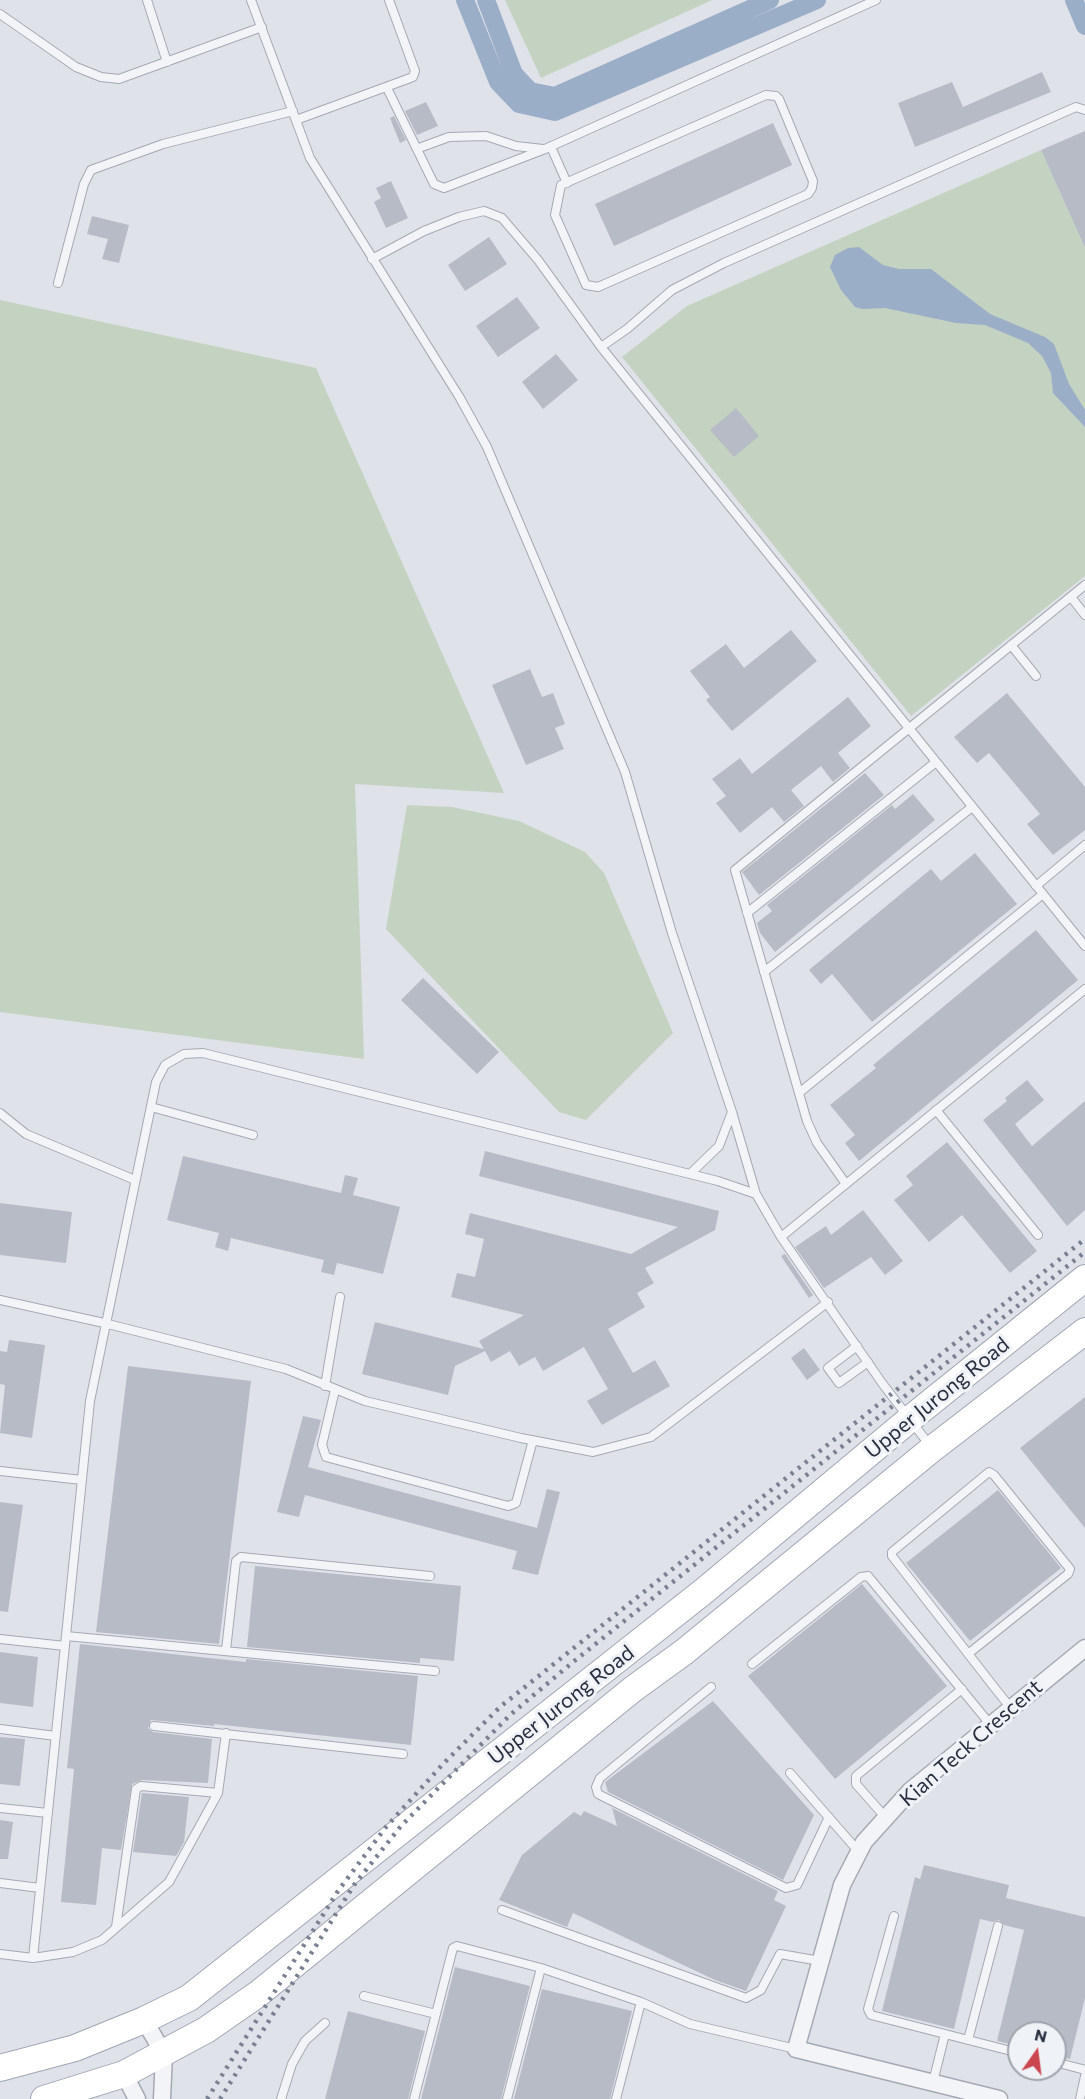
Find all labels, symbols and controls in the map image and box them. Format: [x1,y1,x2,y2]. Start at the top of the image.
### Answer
street label: Upper Jurong Road [860,1332,1014,1464]
street label: Upper Jurong Road [483,1640,639,1770]
street label: Kian Teck Crescent [895,1674,1047,1812]
north arrow [1007,2021,1067,2081]
text: N [1033,2024,1049,2046]

